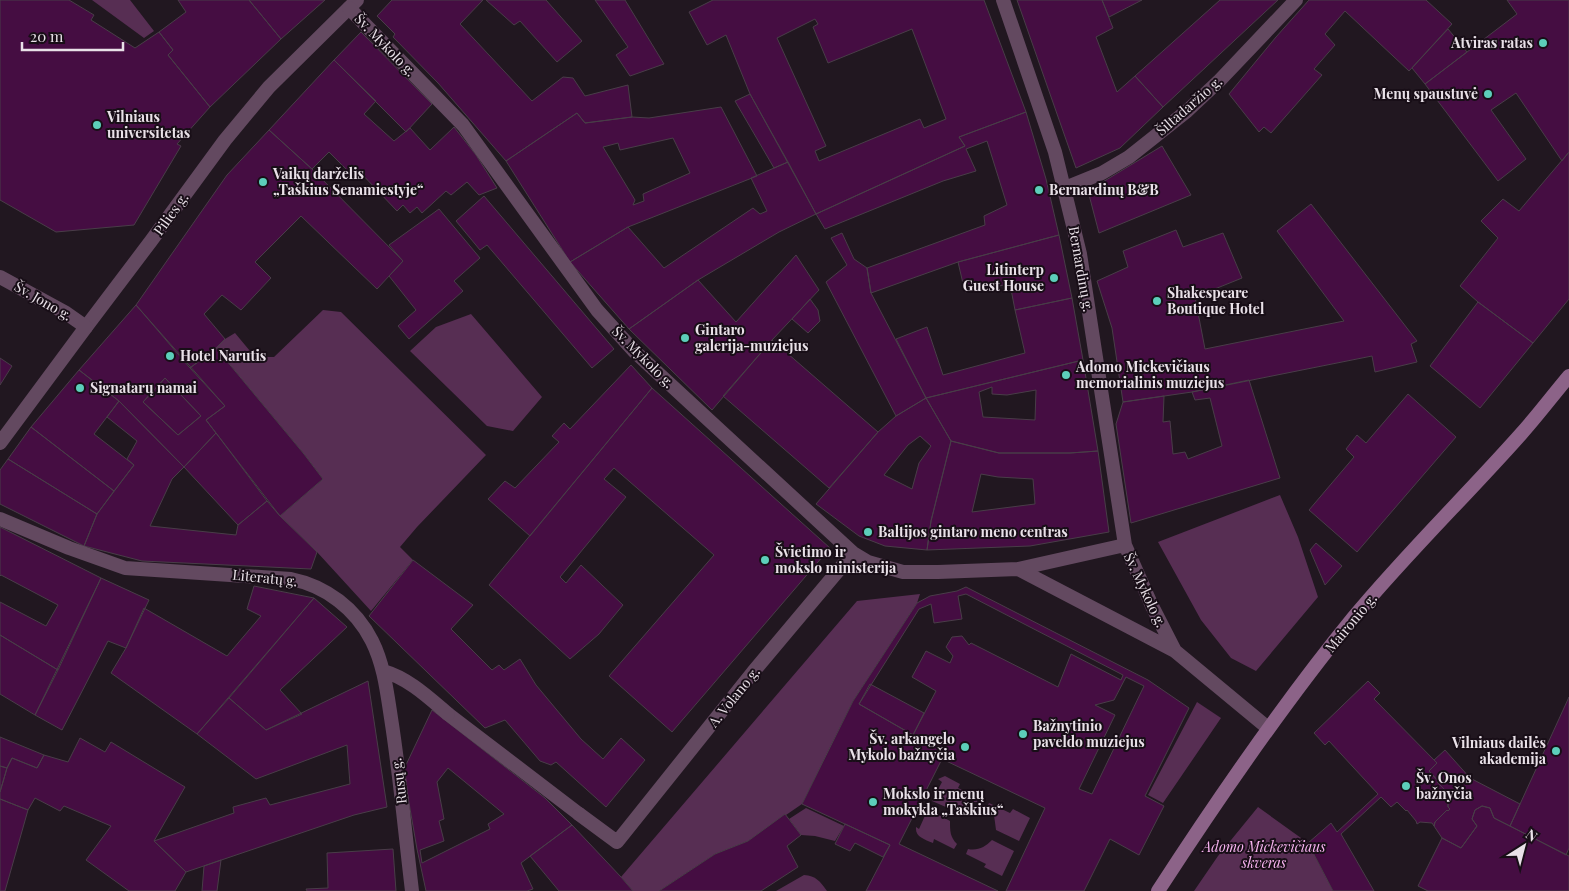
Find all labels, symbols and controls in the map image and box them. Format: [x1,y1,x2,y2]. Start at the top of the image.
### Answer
street label: Šv. Mykolo g. [351,9,420,80]
scale bar [22,20,124,52]
text: 20 m [30,26,64,46]
place label: Atviras ratas [1450,33,1533,52]
marker: Atviras ratas [1537,37,1549,49]
street label: Šiltadaržio g. [1152,72,1226,140]
place label: Menų spaustuvė [1374,84,1478,103]
marker: Menų spaustuvė [1482,88,1494,100]
place label: Vilniaus universitetas [106,107,190,142]
marker: Vilniaus universitetas [91,119,103,131]
place label: Vaikų darželis „Taškius Senamiestyje“ [272,164,423,199]
marker: Vaikų darželis „Taškius Senamiestyje“ [257,176,269,188]
place label: Bernardinų B&B [1049,180,1159,199]
marker: Bernardinų B&B [1033,184,1045,196]
street label: Pilies g. [149,189,192,239]
street label: Bernardinų g. [1065,225,1098,313]
place label: Litinterp Guest House [963,260,1044,295]
marker: Litinterp Guest House [1048,272,1060,284]
street label: Šv. Jono g. [11,277,75,325]
place label: Shakespeare Boutique Hotel [1167,283,1265,318]
marker: Shakespeare Boutique Hotel [1151,295,1163,307]
place label: Gintaro galerija-muziejus [695,320,808,355]
street label: Šv. Mykolo g. [608,322,678,392]
marker: Gintaro galerija-muziejus [679,332,691,344]
place label: Hotel Narutis [180,346,266,365]
marker: Hotel Narutis [164,350,176,362]
place label: Adomo Mickevičiaus memorialinis muziejus [1075,357,1224,392]
marker: Adomo Mickevičiaus memorialinis muziejus [1060,369,1072,381]
place label: Signatarų namai [90,378,197,397]
marker: Signatarų namai [74,382,86,394]
place label: Baltijos gintaro meno centras [878,522,1068,541]
marker: Baltijos gintaro meno centras [862,526,874,538]
place label: Švietimo ir mokslo ministerija [775,542,897,577]
street label: Šv. Mykolo g. [1120,549,1171,630]
marker: Švietimo ir mokslo ministerija [759,554,771,566]
street label: Literatų g. [232,565,298,590]
street label: Maironio g. [1320,589,1381,656]
street label: A. Volano g. [703,663,764,732]
place label: Bažnytinio paveldo muziejus [1033,716,1145,751]
marker: Bažnytinio paveldo muziejus [1017,728,1029,740]
place label: Šv. arkangelo Mykolo bažnyčia [848,729,956,764]
place label: Vilniaus dailės akademija [1451,733,1547,768]
marker: Šv. arkangelo Mykolo bažnyčia [959,741,971,753]
marker: Vilniaus dailės akademija [1550,745,1562,757]
street label: Rusų g. [386,757,411,805]
place label: Šv. Onos bažnyčia [1416,768,1473,803]
marker: Šv. Onos bažnyčia [1400,780,1412,792]
place label: Mokslo ir menų mokykla „Taškius“ [883,784,1003,819]
marker: Mokslo ir menų mokykla „Taškius“ [867,796,879,808]
north arrow [1499,821,1549,871]
text: N [1522,824,1542,846]
park label: Adomo Mickevičiaus skveras [1200,837,1326,872]

